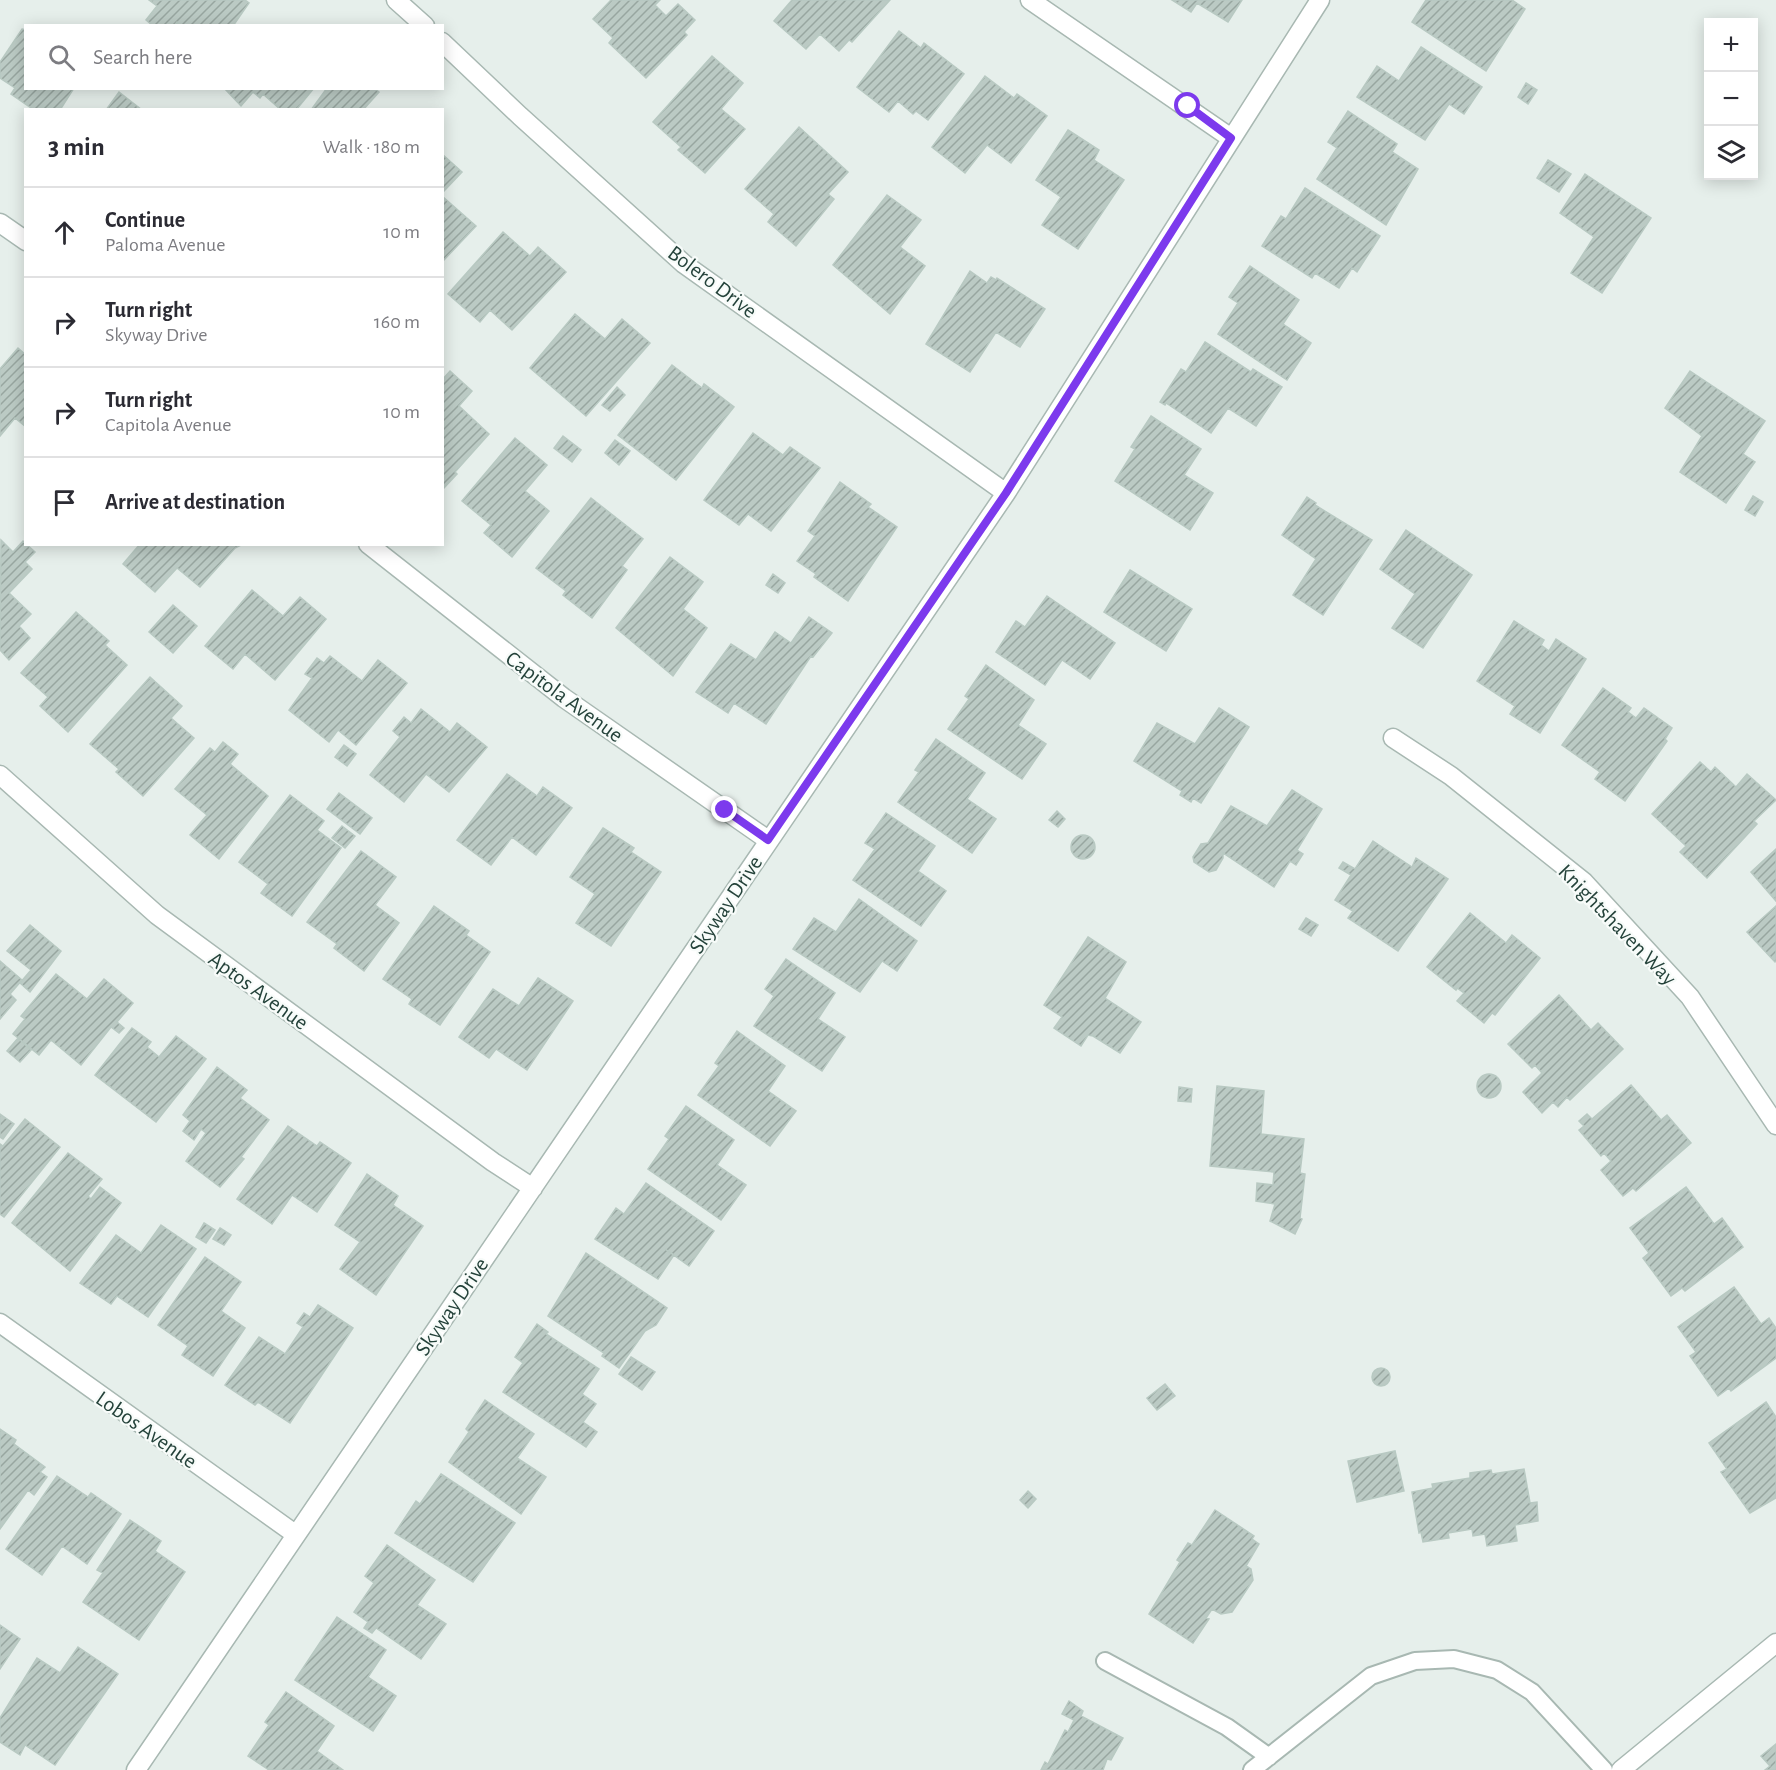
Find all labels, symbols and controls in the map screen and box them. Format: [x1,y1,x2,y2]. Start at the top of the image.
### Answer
map controls [1704,18,1758,180]
button: + [1704,18,1758,72]
search box [24,24,444,90]
icon: search [45,41,78,74]
text: Search here [93,46,192,68]
button: − [1704,72,1758,126]
route start [1174,92,1200,118]
button: layers [1704,126,1758,180]
text: 3 min [48,134,105,160]
text: Walk · 180 m [323,137,420,157]
text: Continue [105,209,185,231]
icon: ahead [48,216,81,249]
text: 10 m [383,222,420,242]
text: Paloma Avenue [105,235,226,255]
street label: Bolero Drive [664,241,761,322]
text: Turn right [105,299,192,321]
icon: right [48,306,81,339]
text: 160 m [374,312,420,332]
text: Skyway Drive [105,325,207,345]
text: Turn right [105,389,192,411]
icon: right [48,396,81,429]
text: 10 m [383,402,420,422]
text: Capitola Avenue [105,415,231,435]
icon: arrive [48,486,81,519]
text: Arrive at destination [105,491,285,513]
street label: Capitola Avenue [502,647,627,747]
route end [711,796,737,822]
street label: Skyway Drive [685,852,766,957]
street label: Knightshaven Way [1554,860,1681,990]
street label: Aptos Avenue [205,948,312,1034]
street label: Skyway Drive [411,1254,492,1359]
street label: Lobos Avenue [92,1387,201,1473]

